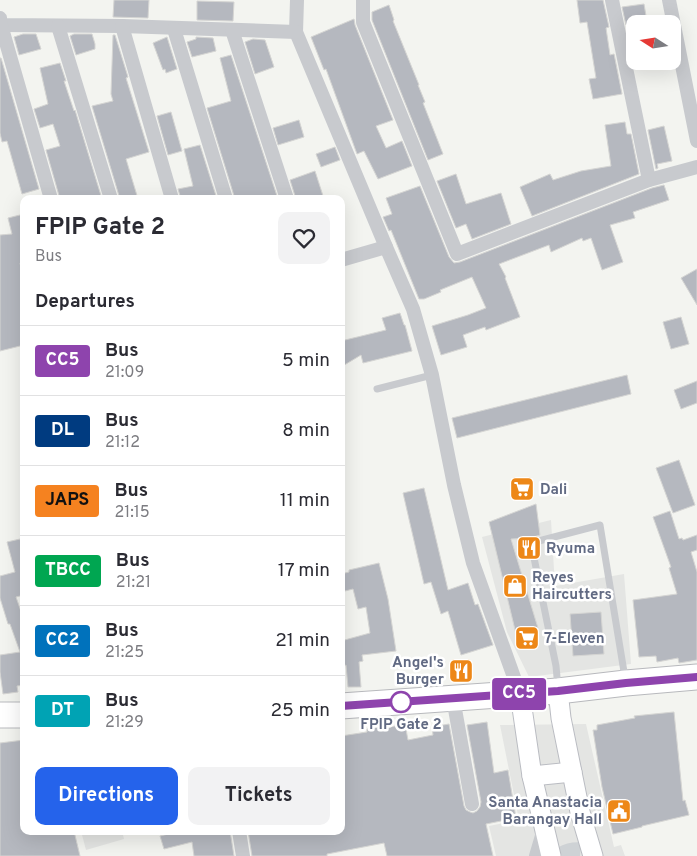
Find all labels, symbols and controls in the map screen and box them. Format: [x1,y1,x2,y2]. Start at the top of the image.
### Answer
north arrow [626,15,681,70]
map controls [626,15,681,70]
button: heart [278,212,330,264]
text: FPIP Gate 2 [35,213,165,243]
text: Bus [35,247,62,267]
text: Departures [35,290,135,314]
text: Bus [105,339,139,363]
text: CC5 [46,349,79,372]
text: 5 min [282,349,330,373]
text: 21:09 [105,363,144,383]
text: Bus [105,409,139,433]
text: DL [51,419,74,442]
text: 8 min [282,419,330,443]
text: 21:12 [105,433,140,453]
supermarket icon: Dali [509,476,535,502]
text: Bus [114,479,148,503]
place label: Dali [540,481,567,500]
text: JAPS [45,489,89,512]
text: 11 min [280,489,330,513]
text: 21:15 [114,503,150,523]
restaurant icon: Ryuma [516,535,542,561]
place label: Ryuma [546,540,595,559]
text: Bus [116,549,150,573]
text: TBCC [45,559,91,582]
text: 17 min [278,559,330,583]
place label: Reyes Haircutters [532,569,612,605]
text: 21:21 [116,573,151,593]
shop icon: Reyes Haircutters [502,573,528,599]
text: Bus [105,619,139,643]
supermarket icon: 7-Eleven [514,625,540,651]
text: CC2 [46,629,79,652]
text: 21 min [275,629,330,653]
place label: 7-Eleven [544,630,605,649]
text: 21:25 [105,643,144,663]
place label: Angel's Burger [392,654,445,690]
restaurant icon: Angel's Burger [448,658,474,684]
line badge: CC5 [490,678,548,710]
text: CC5 [502,682,536,705]
text: Bus [105,689,139,713]
marker: FPIP Gate 2 [390,691,412,713]
text: DT [51,699,74,722]
text: 25 min [270,699,330,723]
text: 21:29 [105,713,144,733]
place label: FPIP Gate 2 [360,716,442,735]
button: Directions [35,767,178,825]
button: Tickets [188,767,330,825]
place label: Santa Anastacia Barangay Hall [488,794,602,830]
public building icon: Santa Anastacia Barangay Hall [606,798,632,824]

